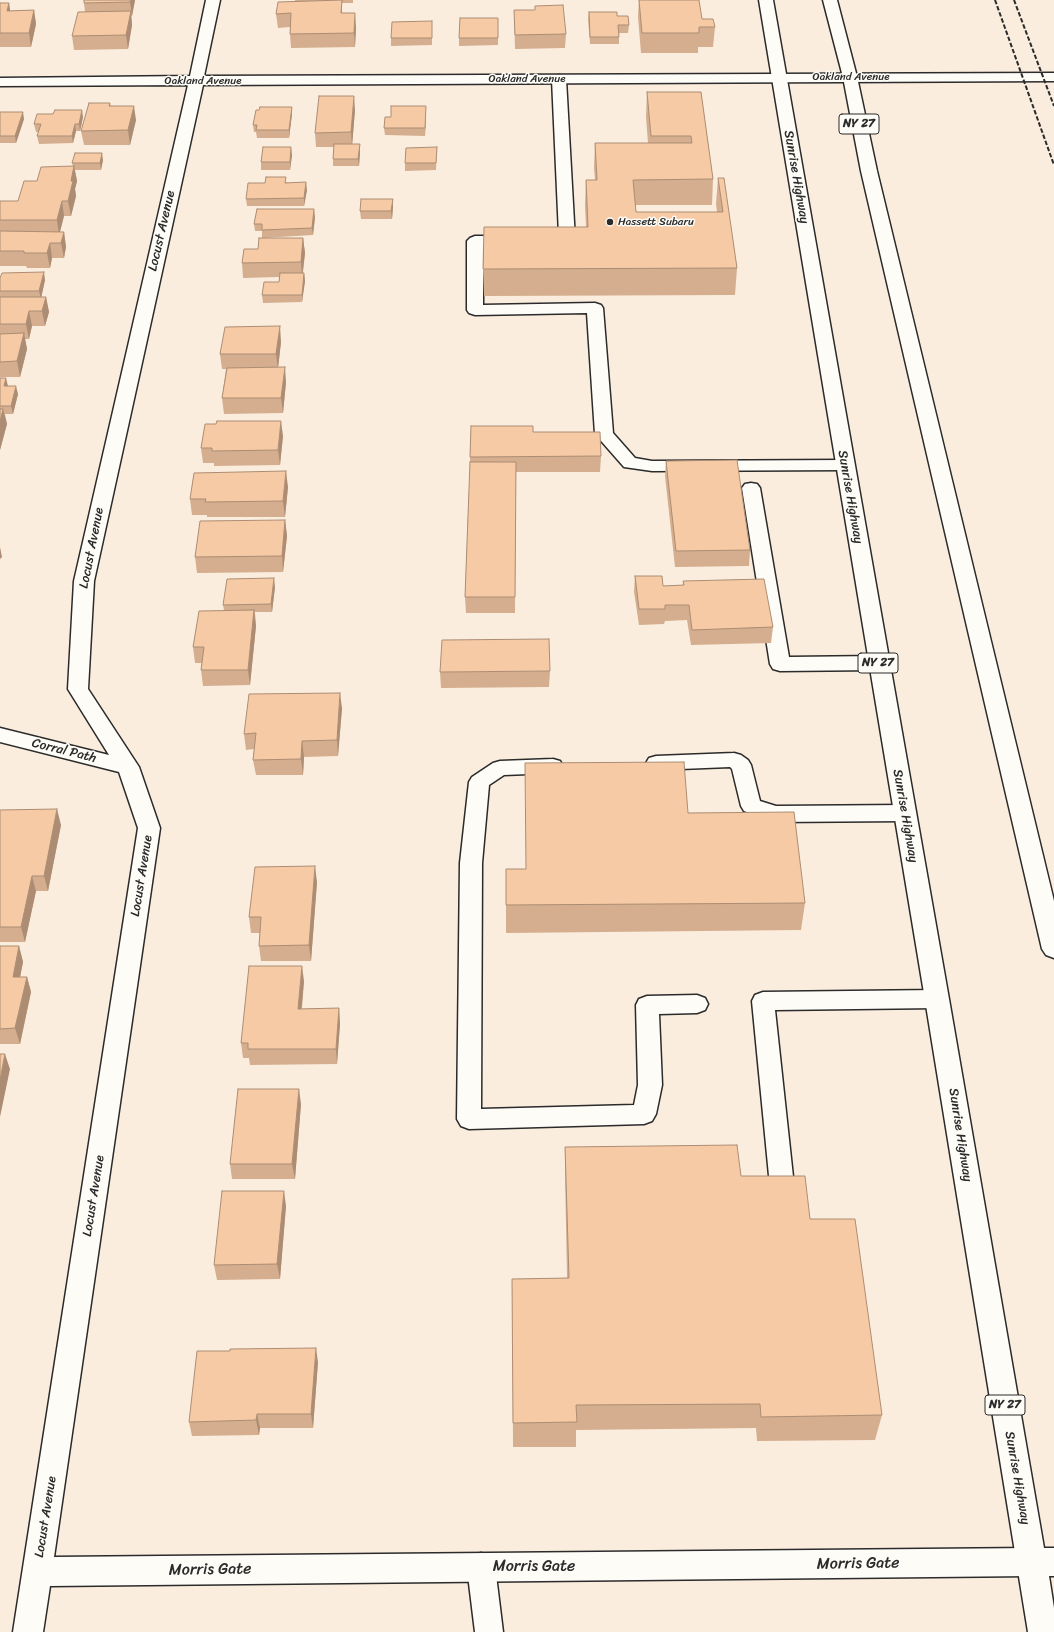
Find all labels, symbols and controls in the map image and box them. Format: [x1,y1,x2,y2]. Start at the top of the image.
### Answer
street label: Oakland Avenue [813,70,889,84]
street label: Oakland Avenue [489,72,565,86]
street label: Oakland Avenue [165,74,241,88]
road number: NY 27 [839,114,879,134]
street label: Sunrise Highway [780,129,812,225]
street label: Locust Avenue [145,189,179,273]
place label: Hassett Subaru [618,215,694,229]
marker: Hassett Subaru [605,217,615,227]
street label: Sunrise Highway [834,449,866,545]
street label: Locust Avenue [77,506,107,590]
road number: NY 27 [858,653,898,673]
street label: Corral Path [30,735,98,767]
street label: Sunrise Highway [889,768,921,864]
street label: Locust Avenue [128,834,156,918]
street label: Sunrise Highway [945,1087,975,1183]
street label: Locust Avenue [80,1154,108,1238]
road number: NY 27 [985,1395,1025,1415]
street label: Sunrise Highway [1001,1430,1033,1526]
street label: Locust Avenue [32,1475,60,1559]
street label: Morris Gate [817,1554,899,1574]
street label: Morris Gate [493,1557,575,1577]
street label: Morris Gate [169,1560,251,1580]

